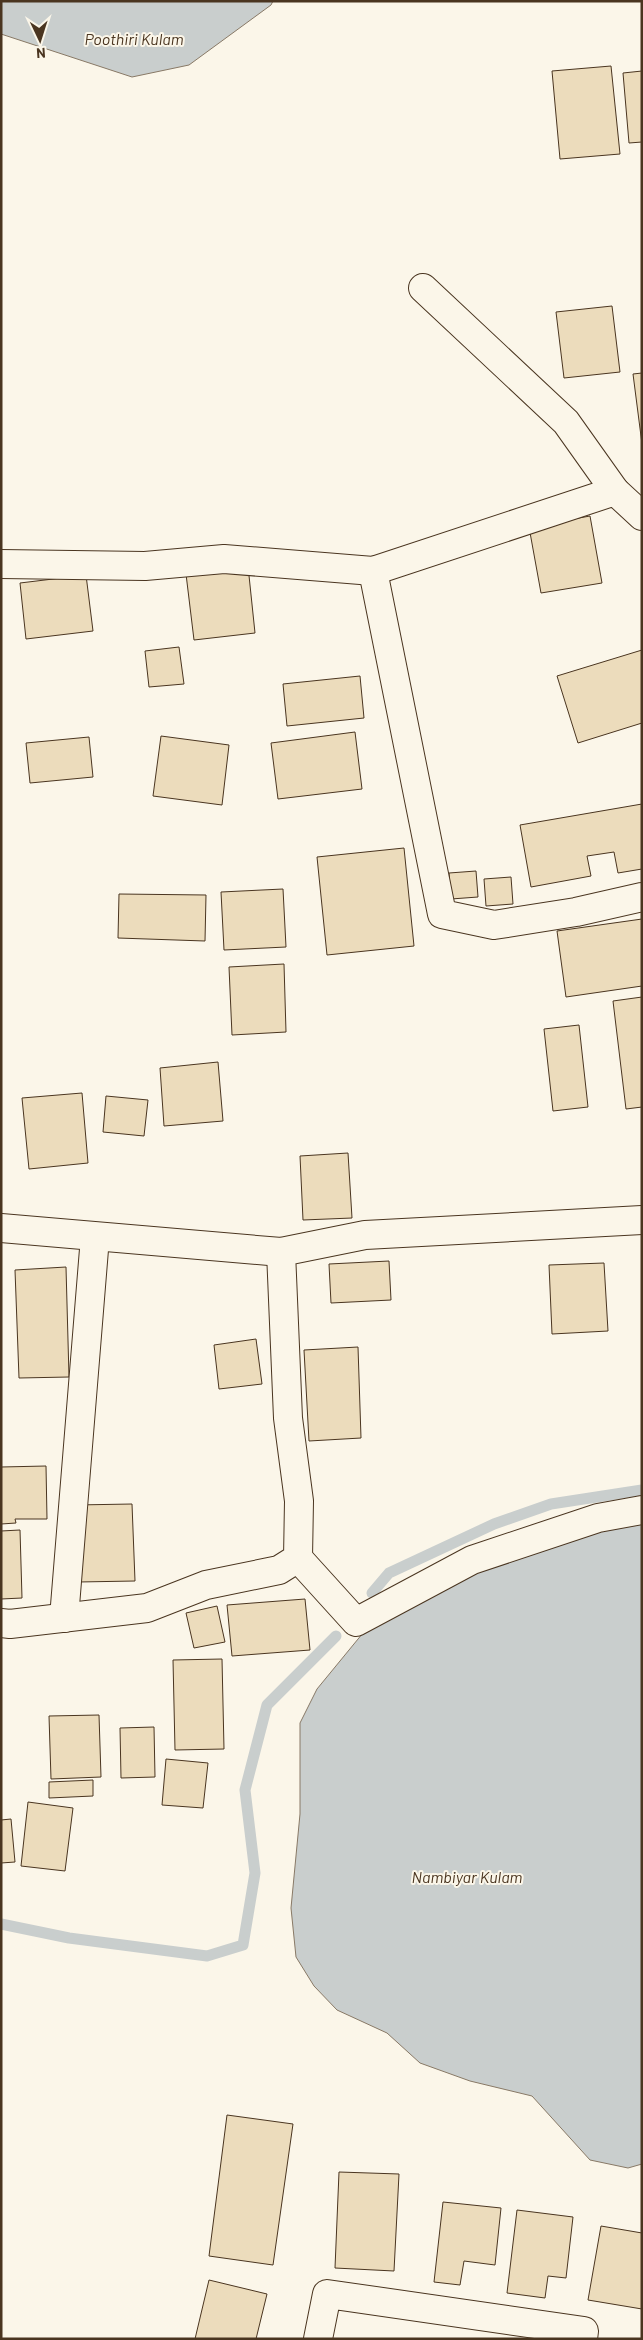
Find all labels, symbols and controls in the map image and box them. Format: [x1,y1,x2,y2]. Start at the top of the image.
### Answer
north arrow [15,15,65,65]
water label: Poothiri Kulam [84,29,184,48]
text: N [36,45,46,62]
water label: Nambiyar Kulam [412,1867,523,1886]

